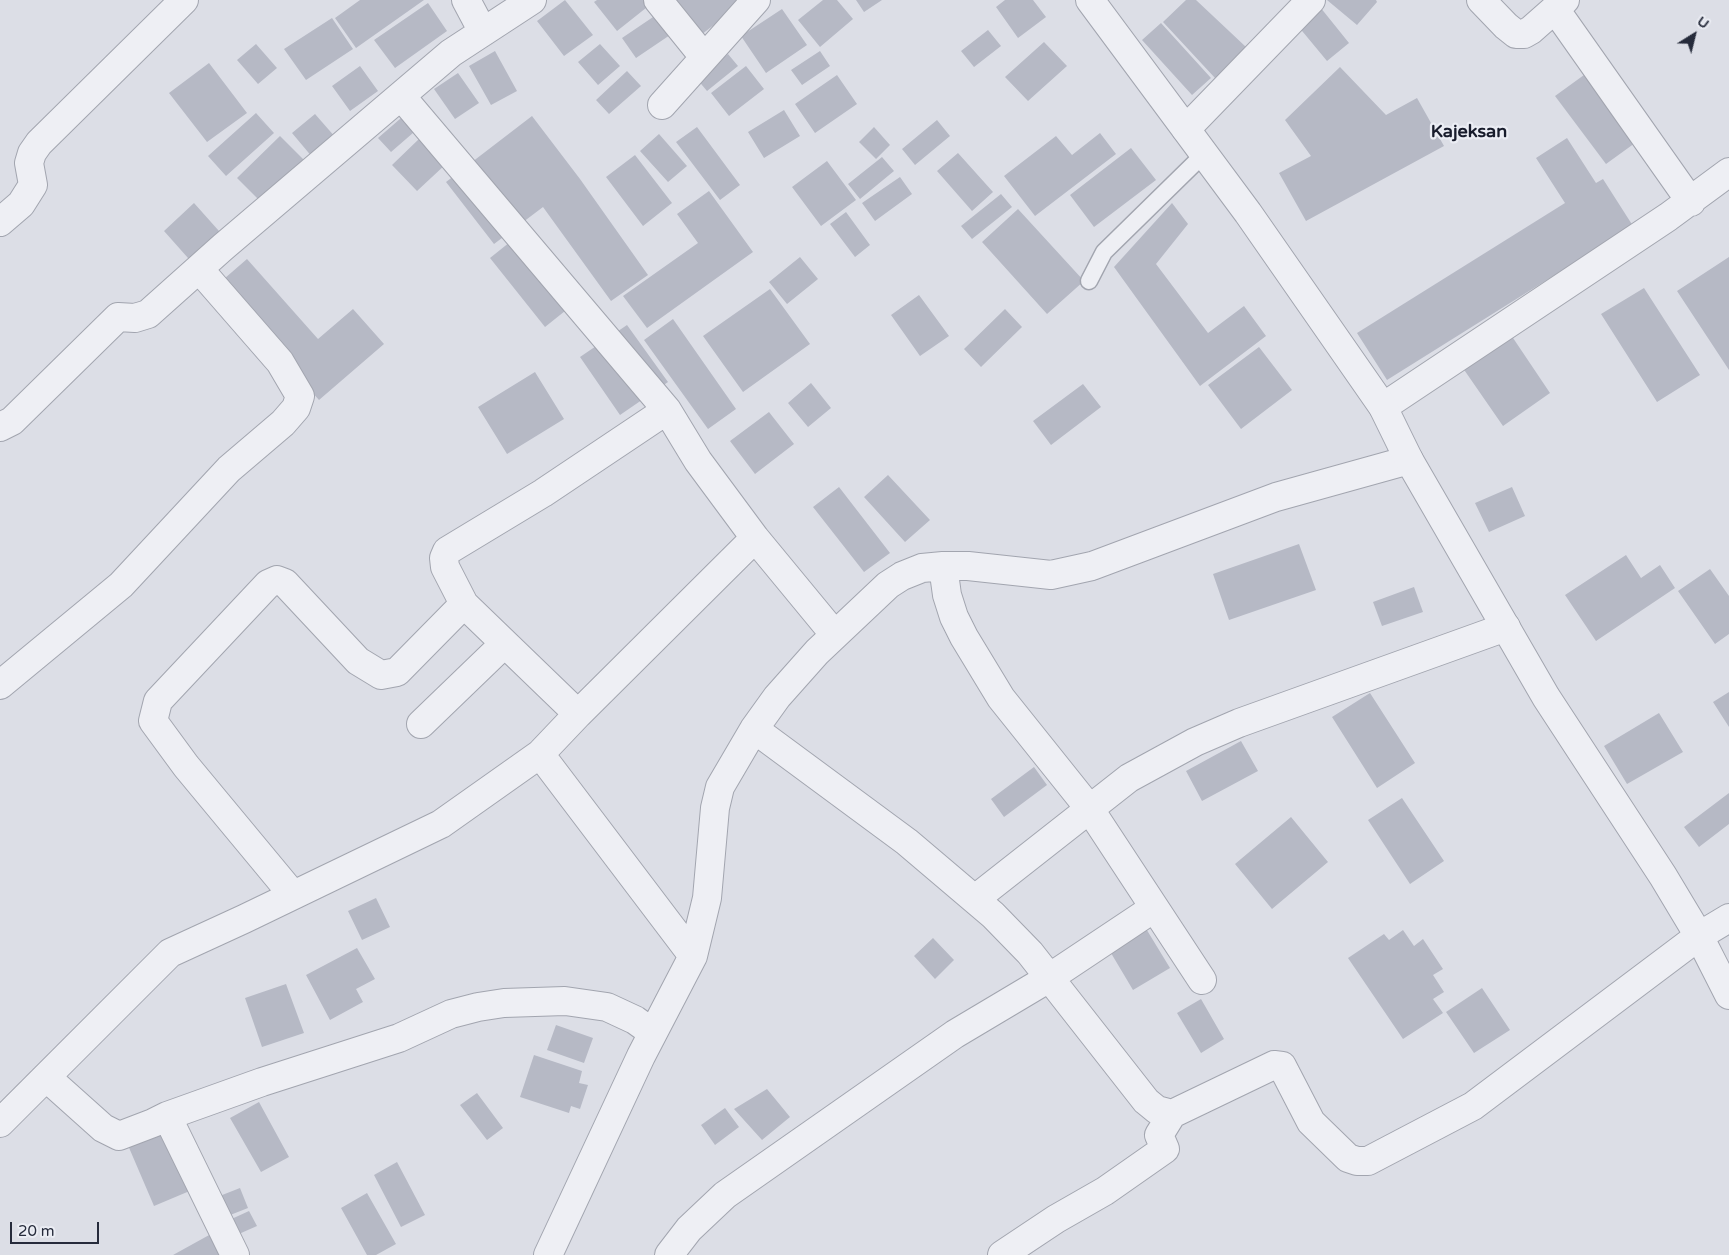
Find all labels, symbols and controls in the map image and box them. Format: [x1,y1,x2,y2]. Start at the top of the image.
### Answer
north arrow [1669,10,1719,60]
text: U [1694,12,1712,32]
district label: Kajeksan [1431,121,1507,143]
scale bar [12,1212,101,1244]
text: 20 m [18,1222,55,1240]

